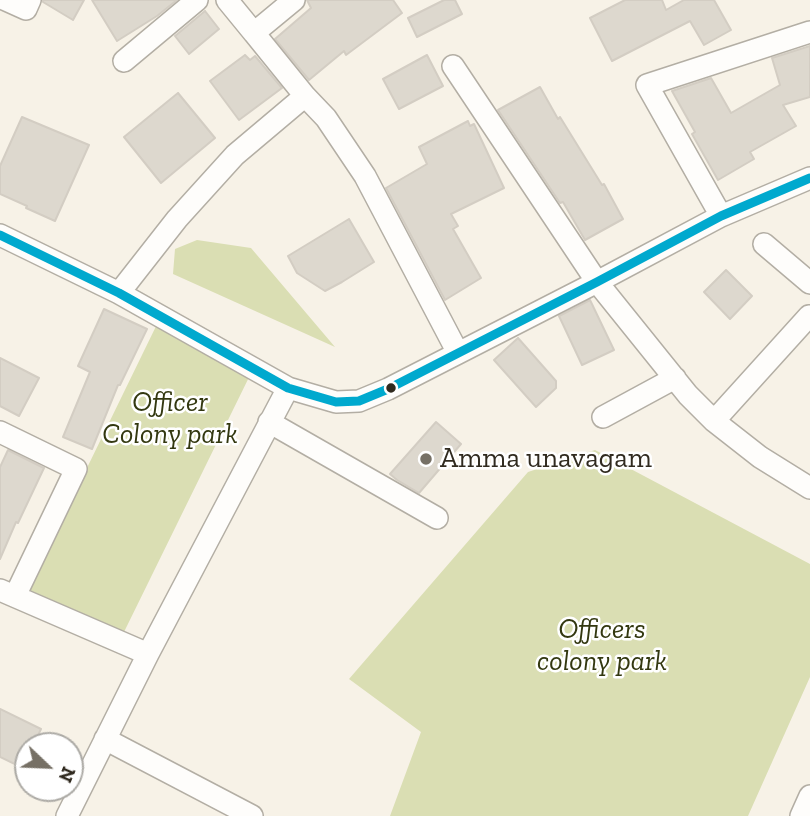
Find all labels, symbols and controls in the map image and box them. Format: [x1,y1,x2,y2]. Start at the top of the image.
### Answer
unlabelled marker [384,381,398,395]
park label: Officer Colony park [102,386,238,452]
place label: Amma unavagam [440,442,652,476]
marker: Amma unavagam [418,451,434,467]
park label: Officers colony park [537,613,667,679]
north arrow [14,732,84,802]
text: N [54,763,80,786]

